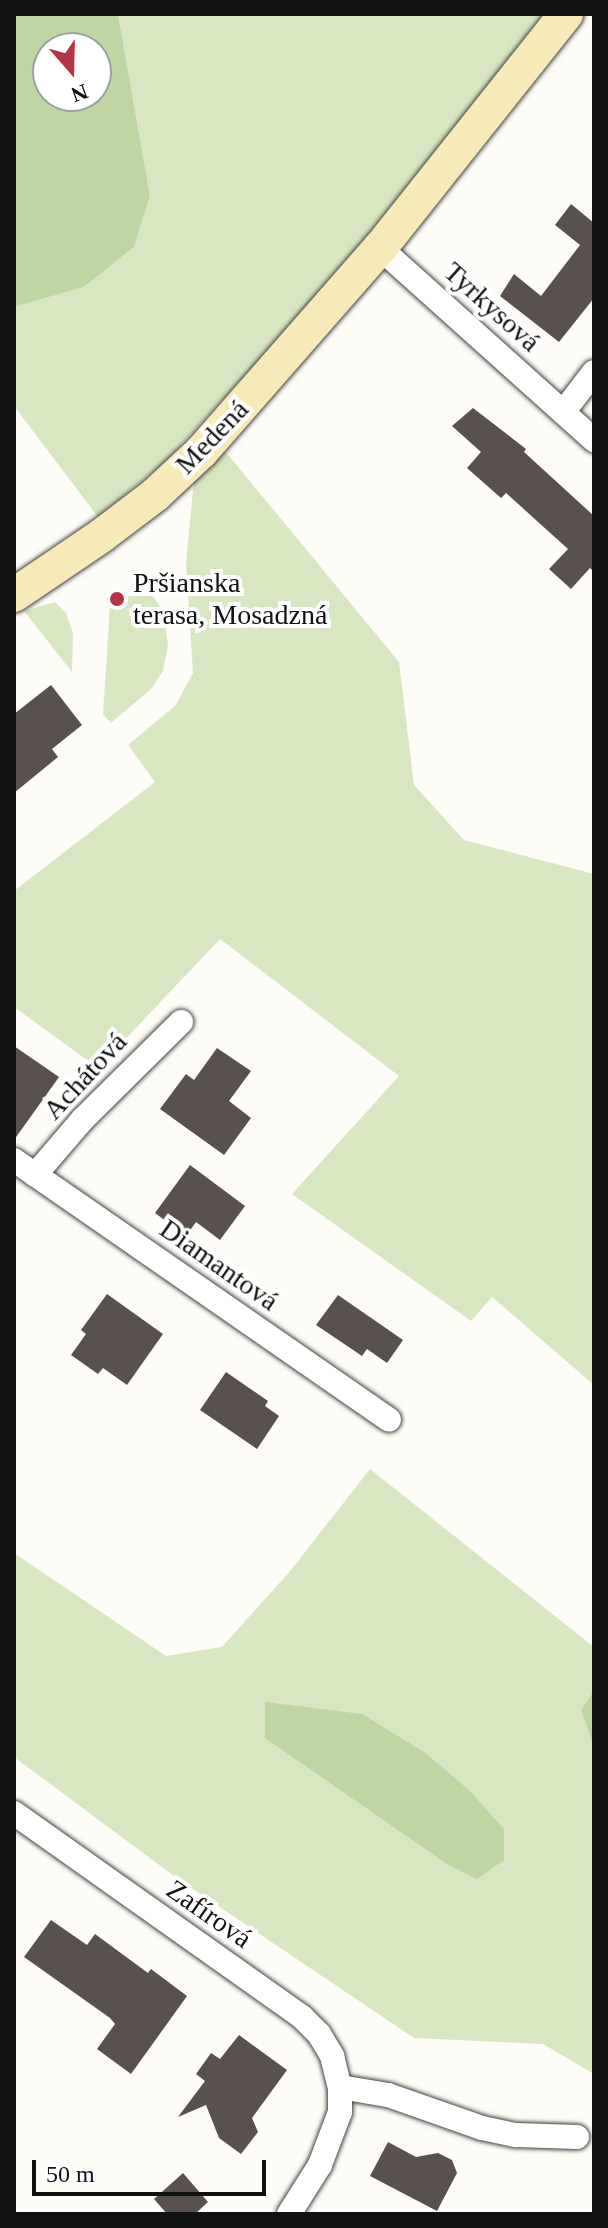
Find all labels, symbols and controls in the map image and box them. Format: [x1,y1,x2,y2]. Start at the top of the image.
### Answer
north arrow [32,32,112,112]
text: N [68,79,91,108]
street label: Tyrkysová [437,255,547,359]
street label: Medená [169,393,255,481]
place label: Pršianska terasa, Mosadzná [133,566,327,632]
marker: Pršianska terasa, Mosadzná [108,590,126,608]
street label: Achátová [36,1025,134,1127]
street label: Diamantová [153,1212,285,1318]
street label: Zafírová [160,1873,258,1955]
scale bar [36,2144,270,2194]
text: 50 m [46,2161,95,2187]

